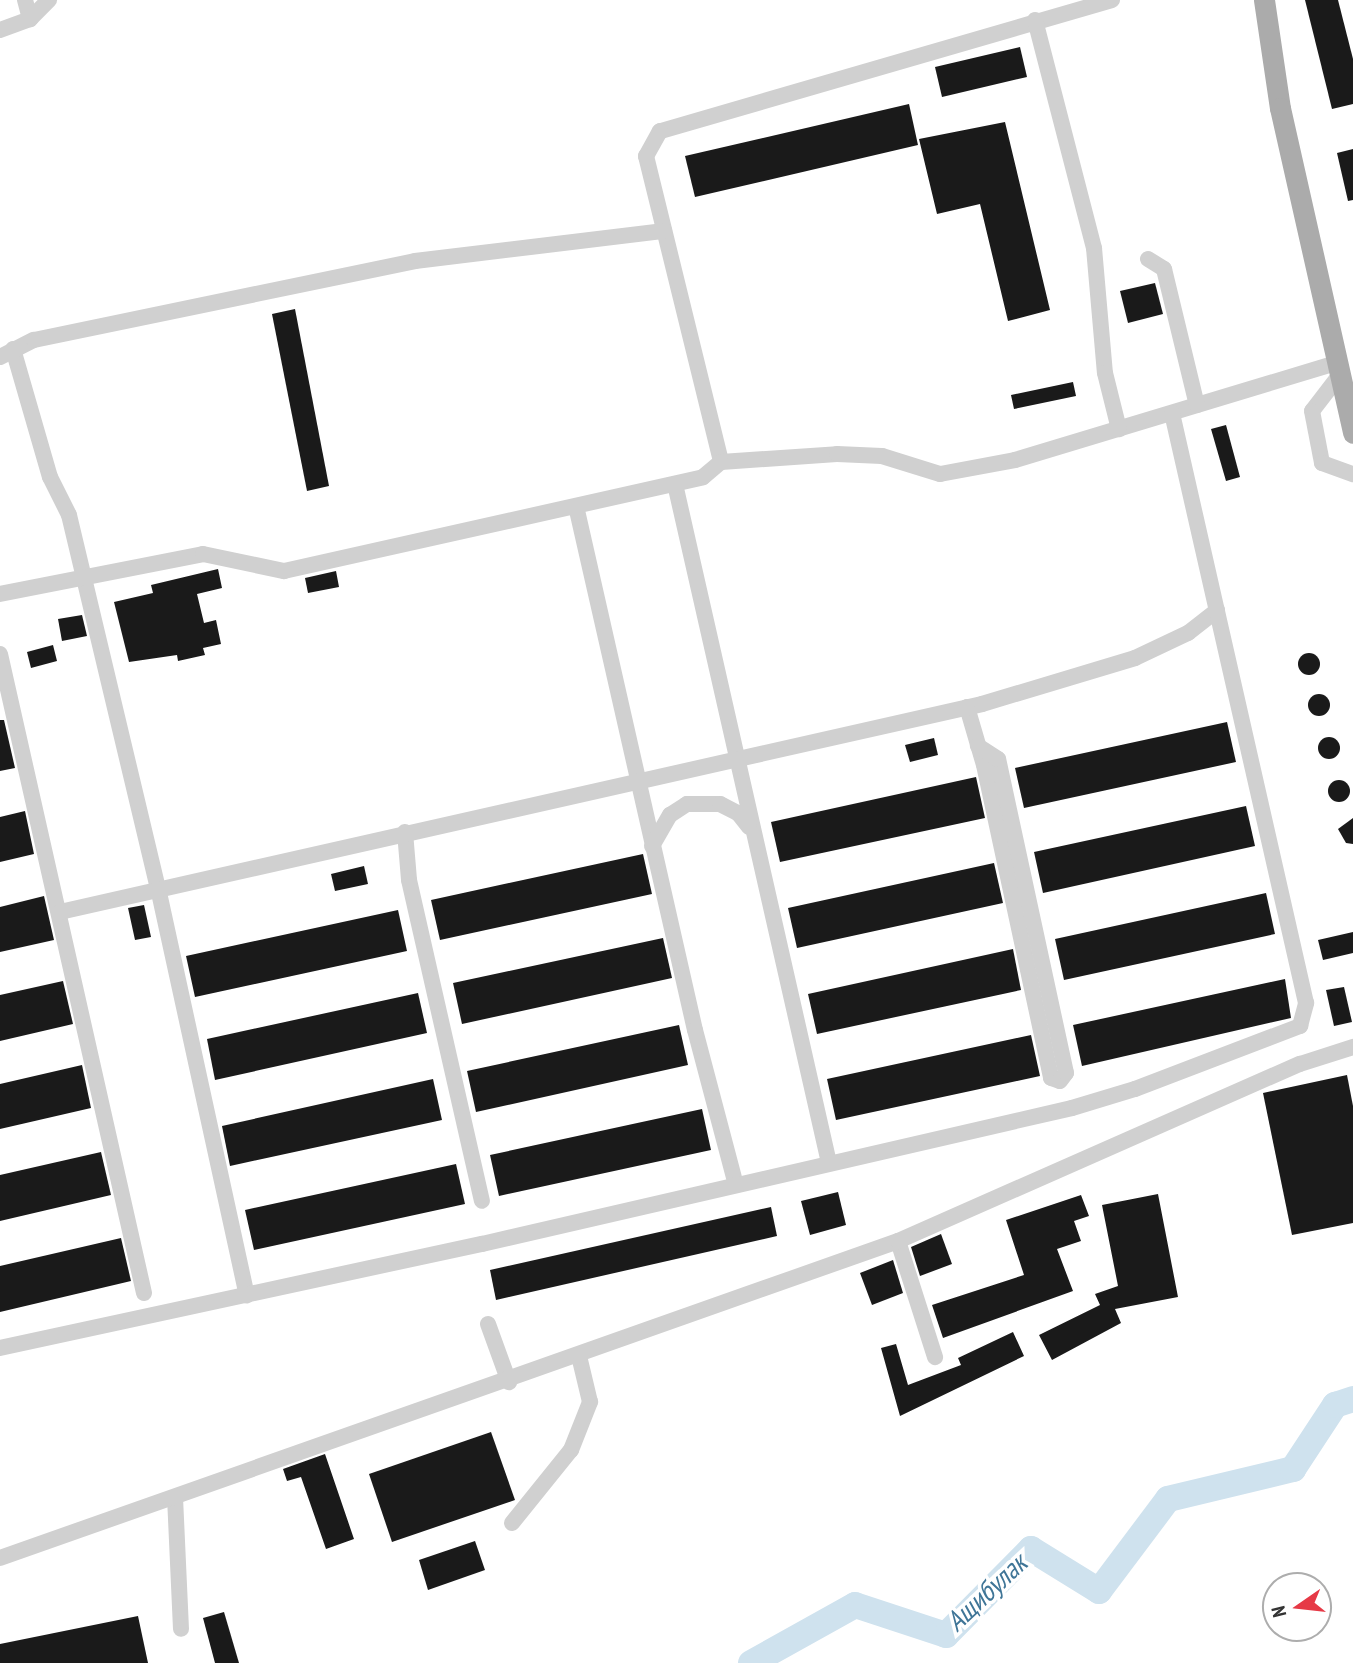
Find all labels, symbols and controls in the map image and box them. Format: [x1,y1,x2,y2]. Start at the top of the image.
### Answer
water label: Ащибулак [939,1546,1033,1638]
north arrow [1262,1572,1332,1642]
text: N [1266,1604,1291,1619]

